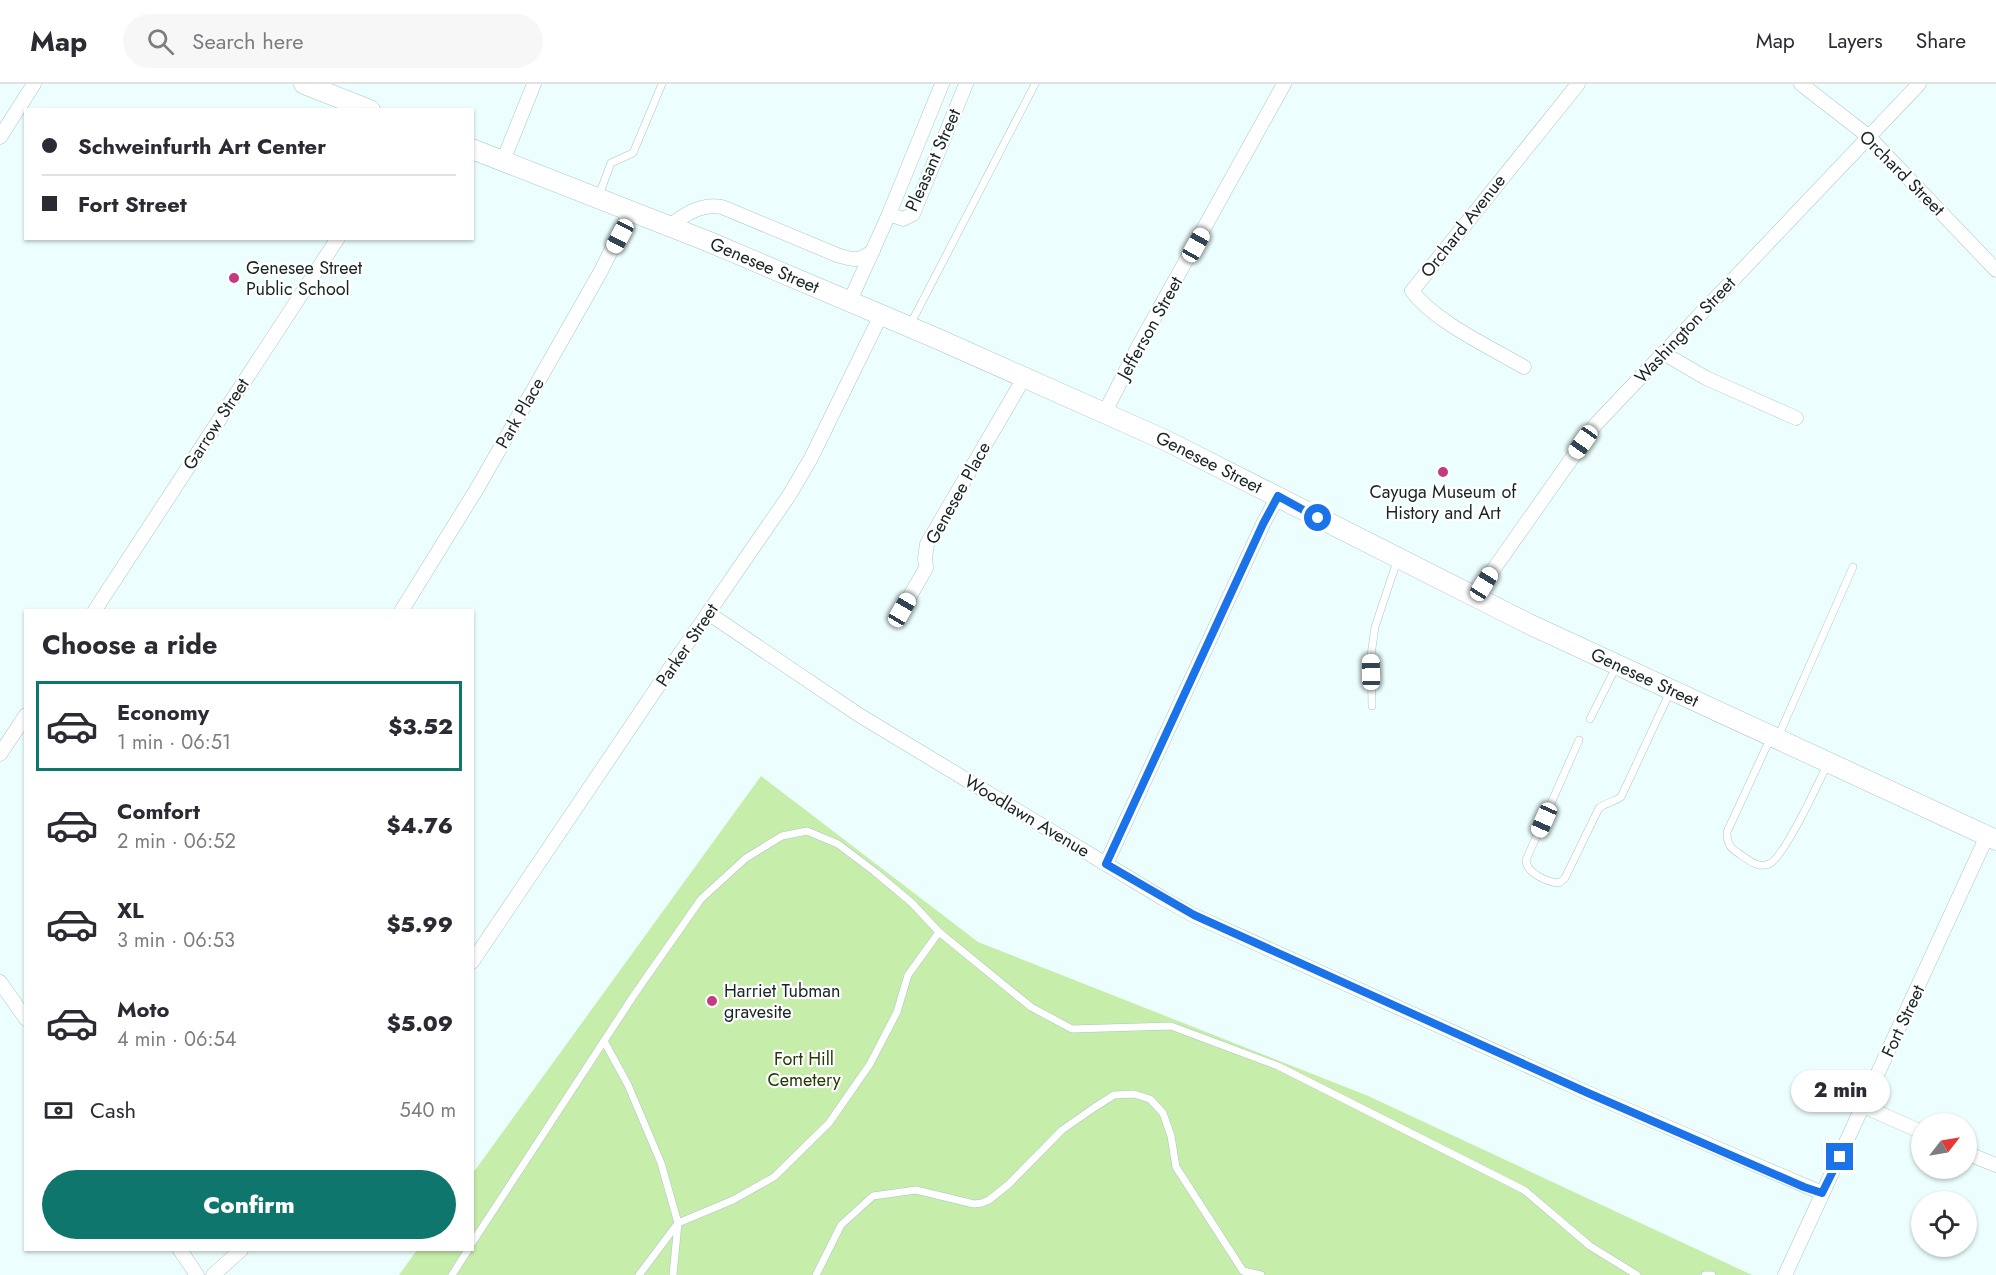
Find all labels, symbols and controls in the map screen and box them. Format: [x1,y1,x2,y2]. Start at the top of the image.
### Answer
search box [123,14,543,68]
text: Map [30,21,87,62]
icon: search [144,25,177,58]
text: Search here [192,25,304,57]
text: Map [1756,26,1795,56]
text: Layers [1828,26,1883,56]
text: Share [1916,26,1966,56]
street label: Pleasant Street [899,104,968,216]
street label: Orchard Street [1853,124,1951,222]
text: Schweinfurth Art Center [78,130,326,162]
street label: Orchard Avenue [1414,169,1512,283]
text: Fort Street [78,188,187,220]
car [604,216,636,256]
car [1179,225,1213,265]
street label: Genesee Street [706,231,824,300]
place label: Genesee Street Public School [246,255,363,302]
street label: Washington Street [1629,270,1742,389]
marker: Genesee Street Public School [227,271,241,285]
street label: Jefferson Street [1110,271,1189,386]
street label: Garrow Street [177,372,256,475]
street label: Park Place [489,373,551,453]
car [1565,422,1601,462]
street label: Genesee Street [1152,425,1267,500]
street label: Genesee Place [919,437,997,549]
marker: Cayuga Museum of History and Art [1436,465,1450,479]
place label: Cayuga Museum of History and Art [1369,479,1517,526]
route start [1304,504,1331,531]
car [1467,564,1501,604]
car [885,590,919,630]
street label: Parker Street [649,598,725,692]
text: Choose a ride [42,625,217,664]
street label: Genesee Street [1586,641,1703,714]
car [1362,654,1380,690]
text: Economy [117,696,209,728]
icon: car [45,699,99,753]
text: $3.52 [388,710,453,742]
text: 1 min · 06:51 [117,728,231,757]
street label: Woodlawn Avenue [959,768,1095,864]
text: Comfort [117,795,200,827]
icon: car [45,798,99,852]
car [1528,800,1560,840]
text: $4.76 [387,809,453,841]
text: 2 min · 06:52 [117,827,236,856]
text: XL [117,894,144,926]
icon: car [45,897,99,951]
text: $5.99 [386,908,453,940]
text: 3 min · 06:53 [117,926,235,955]
place label: Harriet Tubman gravesite [724,978,840,1025]
street label: Fort Street [1875,980,1931,1061]
text: Moto [117,993,170,1025]
marker: Harriet Tubman gravesite [705,994,719,1008]
icon: car [45,996,99,1050]
text: $5.09 [387,1007,453,1039]
text: 4 min · 06:54 [117,1025,236,1054]
park label: Fort Hill Cemetery [767,1046,841,1093]
callout: 2 min [1790,1070,1890,1112]
text: 2 min [1814,1076,1867,1105]
icon: cash [42,1094,75,1127]
text: Cash [90,1094,136,1126]
text: 540 m [399,1096,456,1125]
north arrow [1911,1113,1977,1179]
map controls [1911,1113,1977,1257]
route end [1826,1143,1853,1170]
button: Confirm [42,1170,456,1239]
button: locate [1911,1191,1977,1257]

